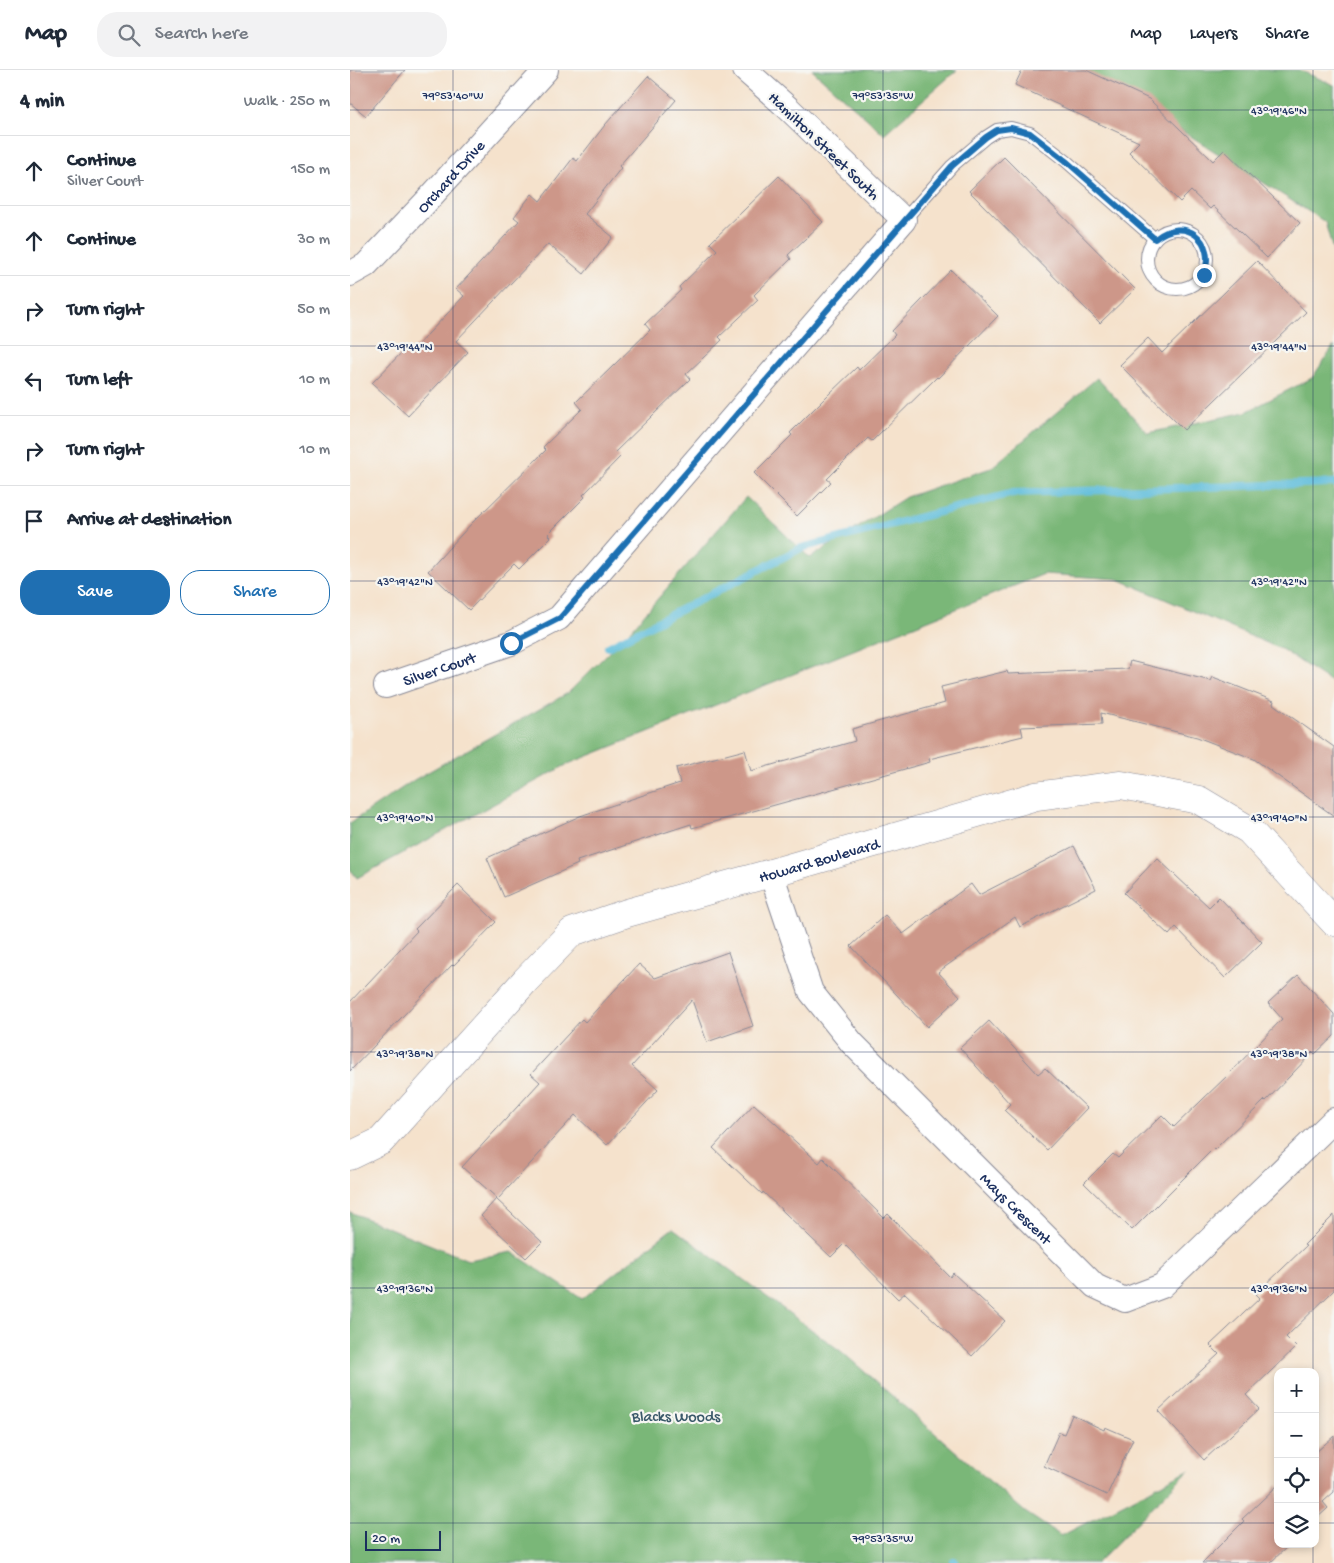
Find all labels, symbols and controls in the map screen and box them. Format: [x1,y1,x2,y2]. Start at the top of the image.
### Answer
search box [97,12,447,57]
text: Map [25,20,67,49]
icon: search [115,21,143,49]
text: Search here [155,23,248,46]
text: Map [1130,24,1162,45]
text: Layers [1190,24,1237,45]
text: Share [1265,24,1309,45]
street label: Hamilton Street South [763,89,882,206]
text: 4 min [20,90,64,115]
text: 79°53'40"W [422,90,483,104]
text: 79°53'35"W [852,90,913,104]
text: Walk · 250 m [244,93,330,112]
text: 43°19'46"N [1251,105,1307,119]
street label: Orchard Drive [414,137,491,218]
text: Continue [67,150,136,173]
icon: ahead [20,157,48,185]
text: 150 m [291,161,330,180]
text: Silver Court [67,173,143,192]
icon: ahead [20,227,48,255]
text: Continue [67,229,136,252]
text: 30 m [297,231,330,250]
route end [1193,264,1216,287]
icon: right [20,297,48,325]
text: Turn right [67,299,143,322]
text: 50 m [297,301,330,320]
text: 43°19'44"N [377,341,433,355]
text: 43°19'44"N [1251,341,1307,355]
icon: left [20,367,48,395]
text: Turn left [67,369,131,392]
text: 10 m [299,371,330,390]
icon: right [20,437,48,465]
text: Turn right [67,439,143,462]
text: 10 m [299,441,330,460]
icon: arrive [20,507,48,535]
text: Arrive at destination [67,509,231,532]
button: Save [20,570,170,615]
button: Share [180,570,330,615]
text: 43°19'42"N [377,576,433,590]
text: 43°19'42"N [1251,576,1307,590]
route start [500,632,523,655]
street label: Silver Court [401,649,480,692]
text: 43°19'40"N [377,812,433,826]
text: 43°19'40"N [1251,812,1307,826]
street label: Howard Boulevard [757,836,884,889]
text: 43°19'38"N [377,1048,434,1062]
text: 43°19'38"N [1251,1048,1308,1062]
street label: Mays Crescent [974,1170,1055,1251]
text: 43°19'36"N [377,1283,433,1297]
text: 43°19'36"N [1251,1283,1307,1297]
map controls [1274,1368,1319,1548]
button: + [1274,1368,1319,1413]
park label: Blacks Woods [631,1409,721,1428]
button: − [1274,1413,1319,1458]
button: locate [1274,1458,1319,1503]
button: layers [1274,1503,1319,1548]
scale bar [365,1528,441,1551]
text: 20 m [372,1531,400,1548]
text: 79°53'35"W [852,1533,913,1547]

